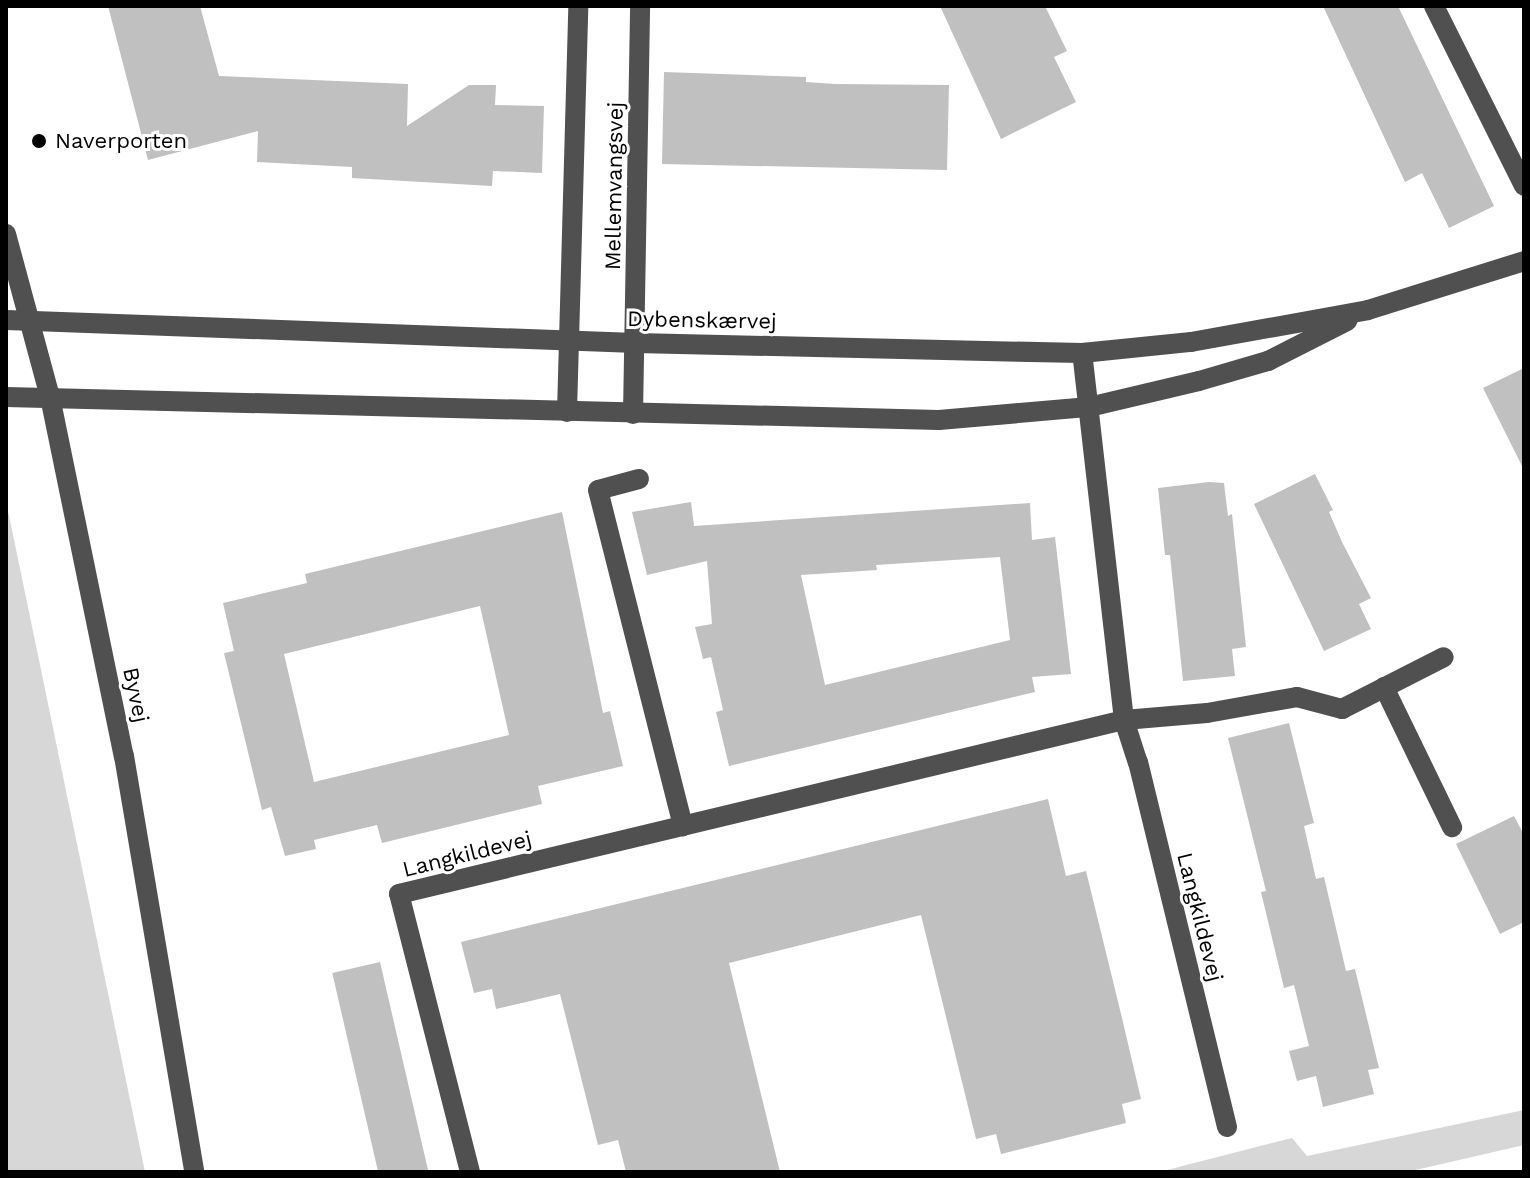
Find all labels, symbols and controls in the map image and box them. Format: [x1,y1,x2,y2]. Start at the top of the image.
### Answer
street label: Mellemvangsvej [599,102,629,270]
place label: Naverporten [55,128,187,154]
marker: Naverporten [30,132,48,150]
street label: Dybenskærvej [627,305,777,335]
street label: Byvej [117,665,155,725]
street label: Langkildevej [400,825,534,883]
street label: Langkildevej [1171,850,1229,984]

